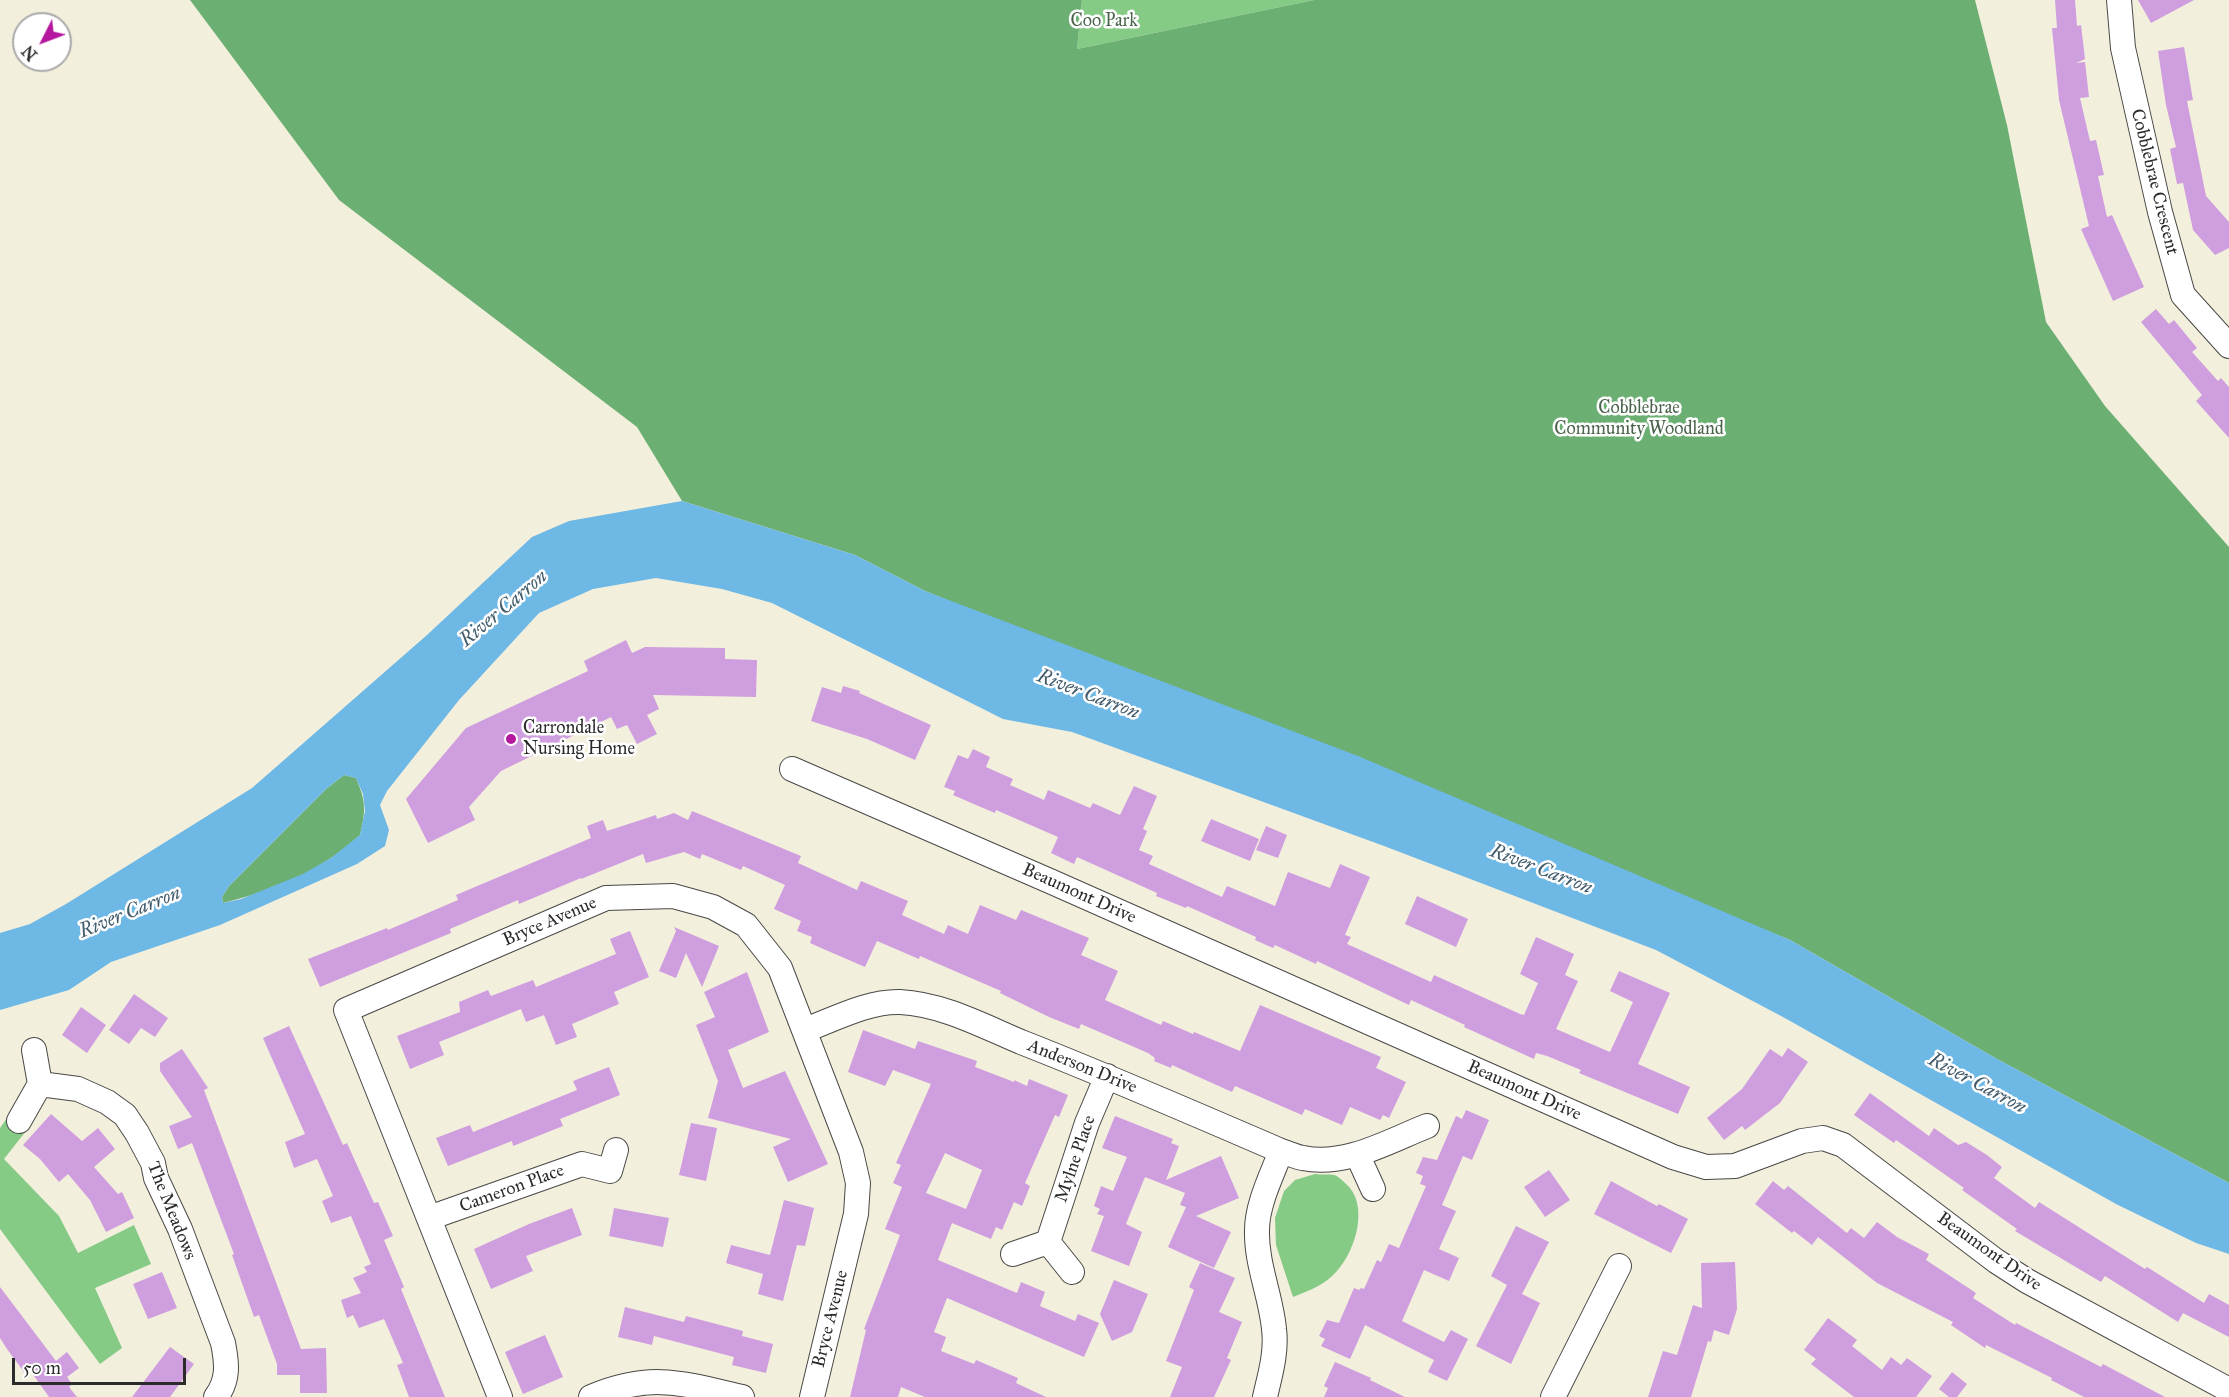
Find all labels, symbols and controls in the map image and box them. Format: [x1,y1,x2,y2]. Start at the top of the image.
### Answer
park label: Coo Park [1070,11,1138,33]
north arrow [12,12,72,72]
text: N [18,42,41,64]
street label: Cobblebrae Crescent [2125,107,2183,257]
park label: Cobblebrae Community Woodland [1554,398,1724,440]
water label: River Carron [455,565,553,653]
water label: River Carron [1034,665,1142,725]
place label: Carrondale Nursing Home [523,718,635,760]
marker: Carrondale Nursing Home [504,732,518,746]
water label: River Carron [1487,840,1595,900]
street label: Beaumont Drive [1019,859,1139,929]
water label: River Carron [76,882,184,944]
street label: Bryce Avenue [500,893,600,951]
street label: Anderson Drive [1024,1035,1140,1099]
water label: River Carron [1924,1048,2030,1120]
street label: Beaumont Drive [1464,1056,1584,1126]
street label: Mylne Place [1051,1113,1101,1205]
street label: The Meadows [142,1159,200,1263]
street label: Cameron Place [457,1160,567,1218]
street label: Beaumont Drive [1933,1208,2045,1296]
street label: Bryce Avenue [808,1268,854,1370]
scale bar [15,1346,189,1384]
text: 50 m [23,1357,61,1379]

